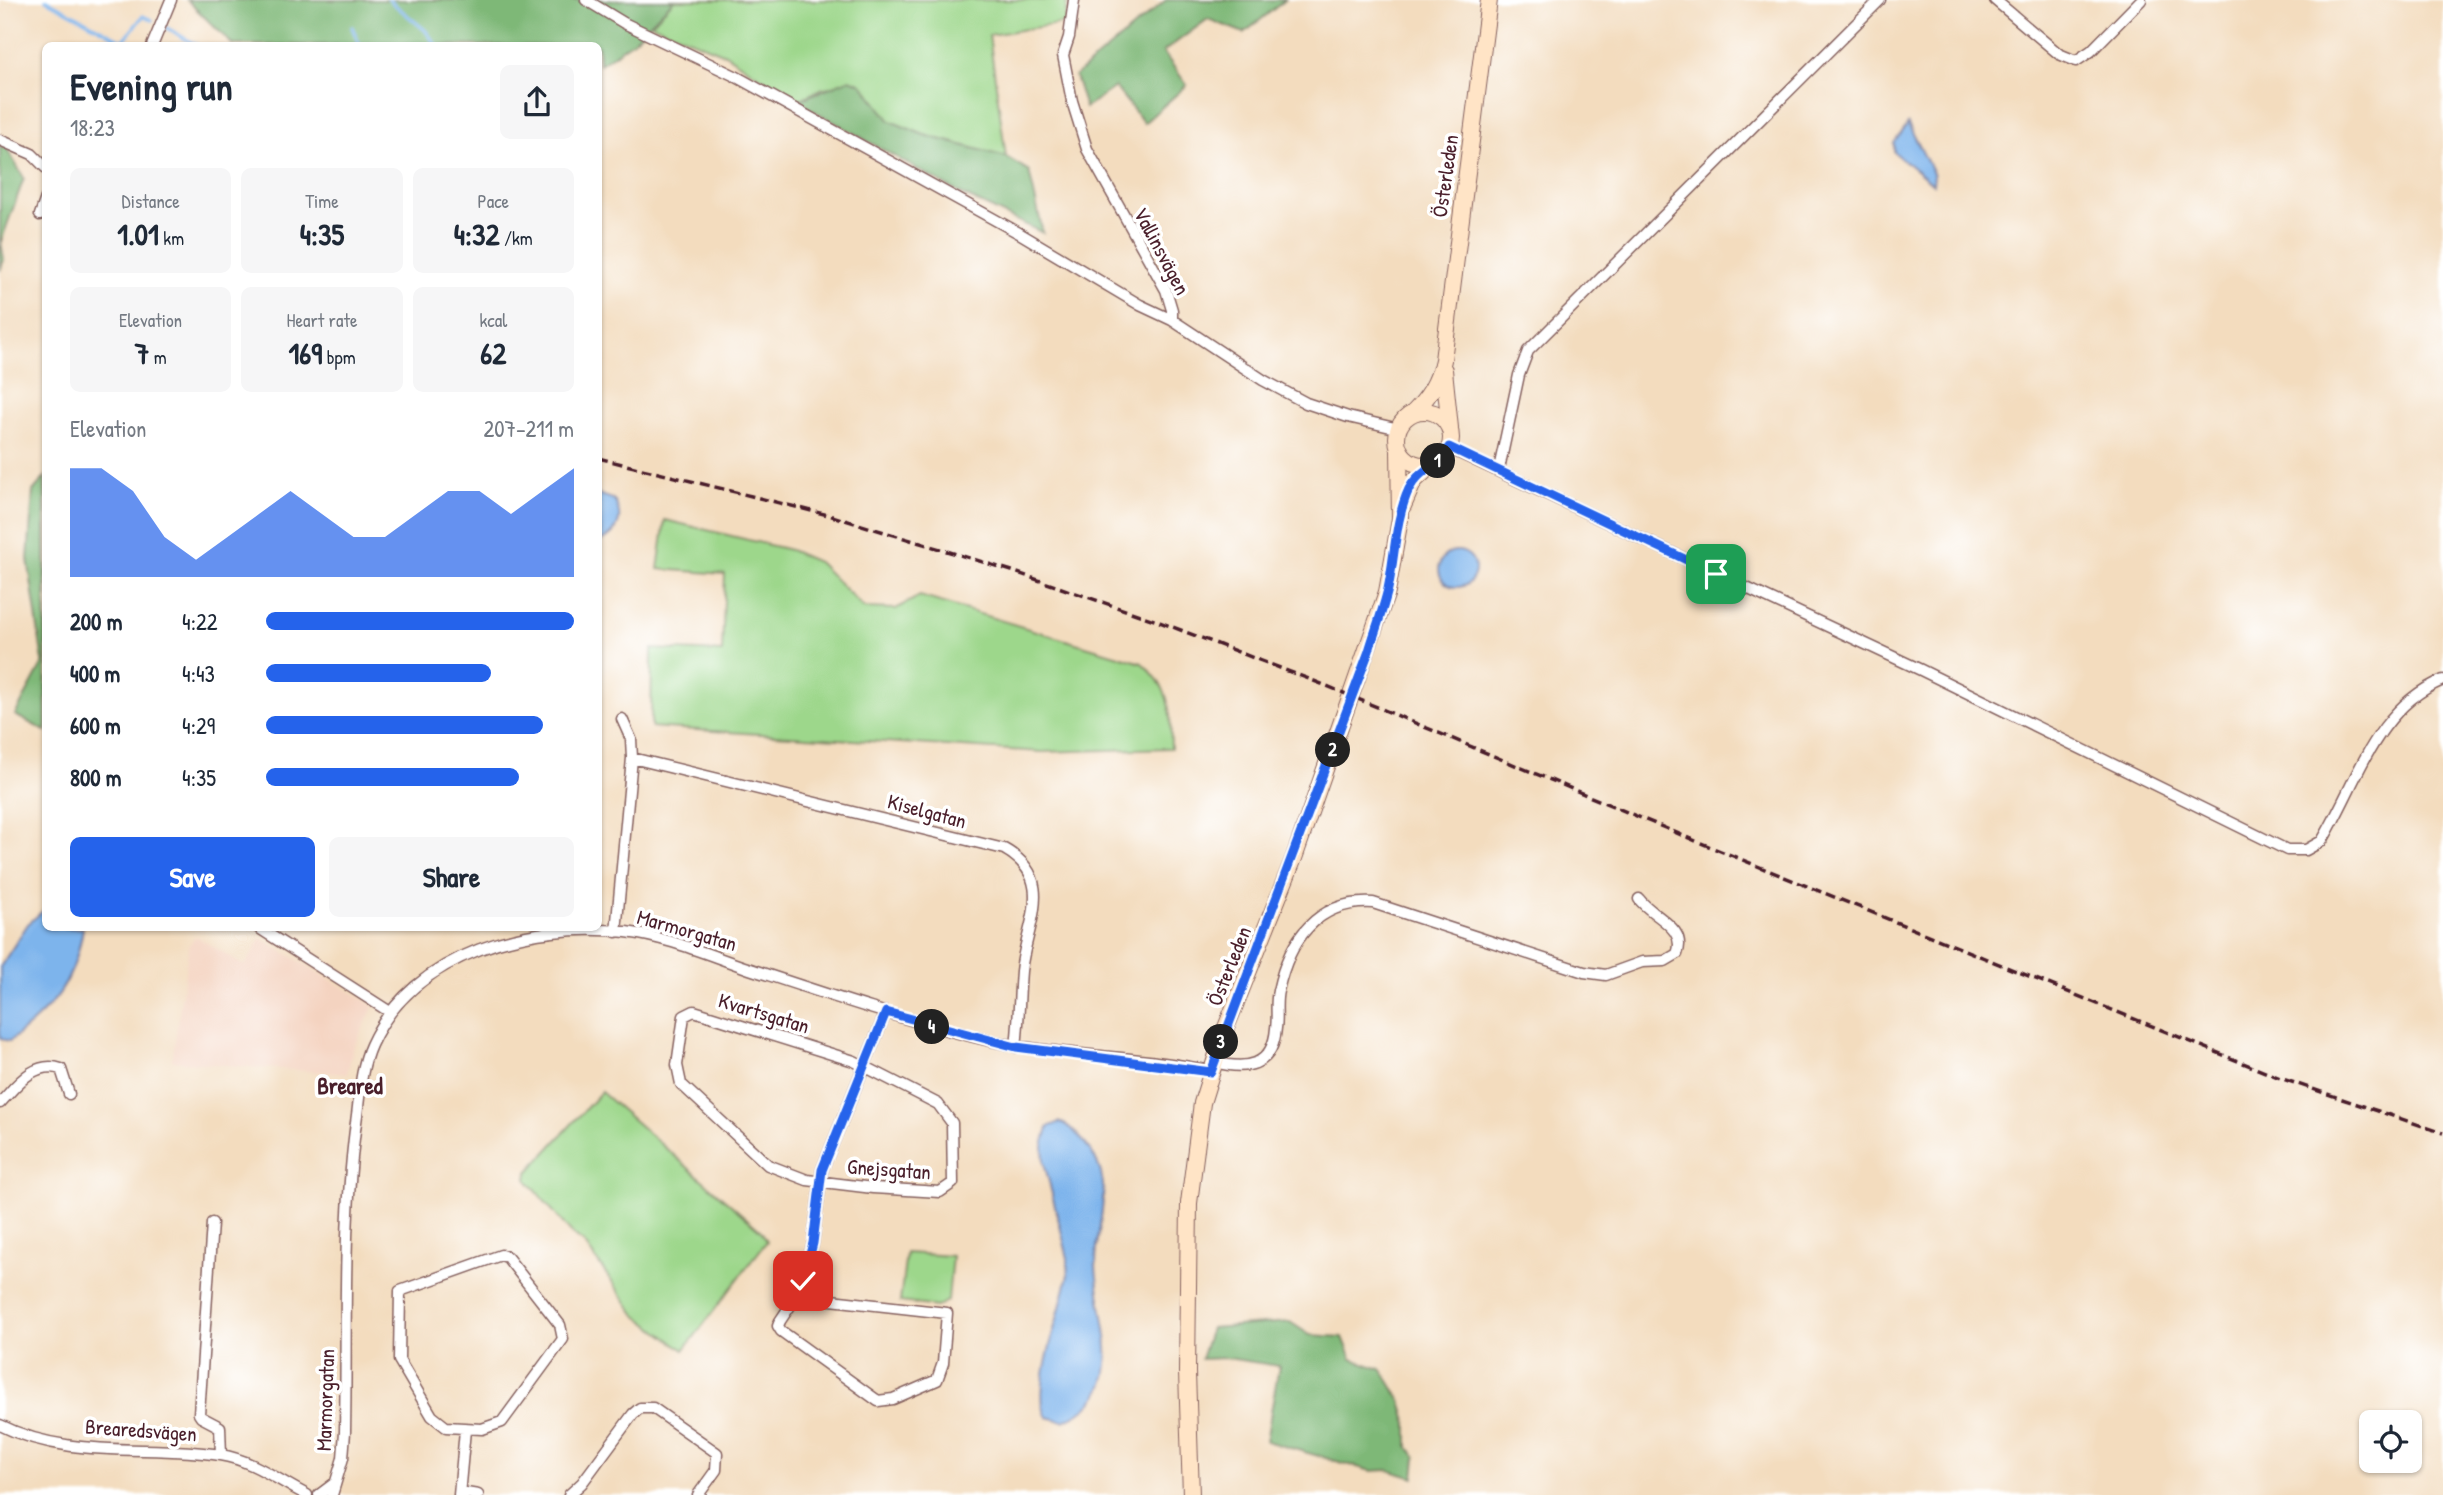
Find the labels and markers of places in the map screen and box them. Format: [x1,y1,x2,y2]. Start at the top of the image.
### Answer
pin: 1 [1420,444,1456,478]
pin [1686,544,1746,604]
pin: 2 [1316,732,1350,768]
pin: 4 [914,1010,950,1044]
pin: 3 [1204,1024,1238,1060]
pin [773,1251,833,1311]

